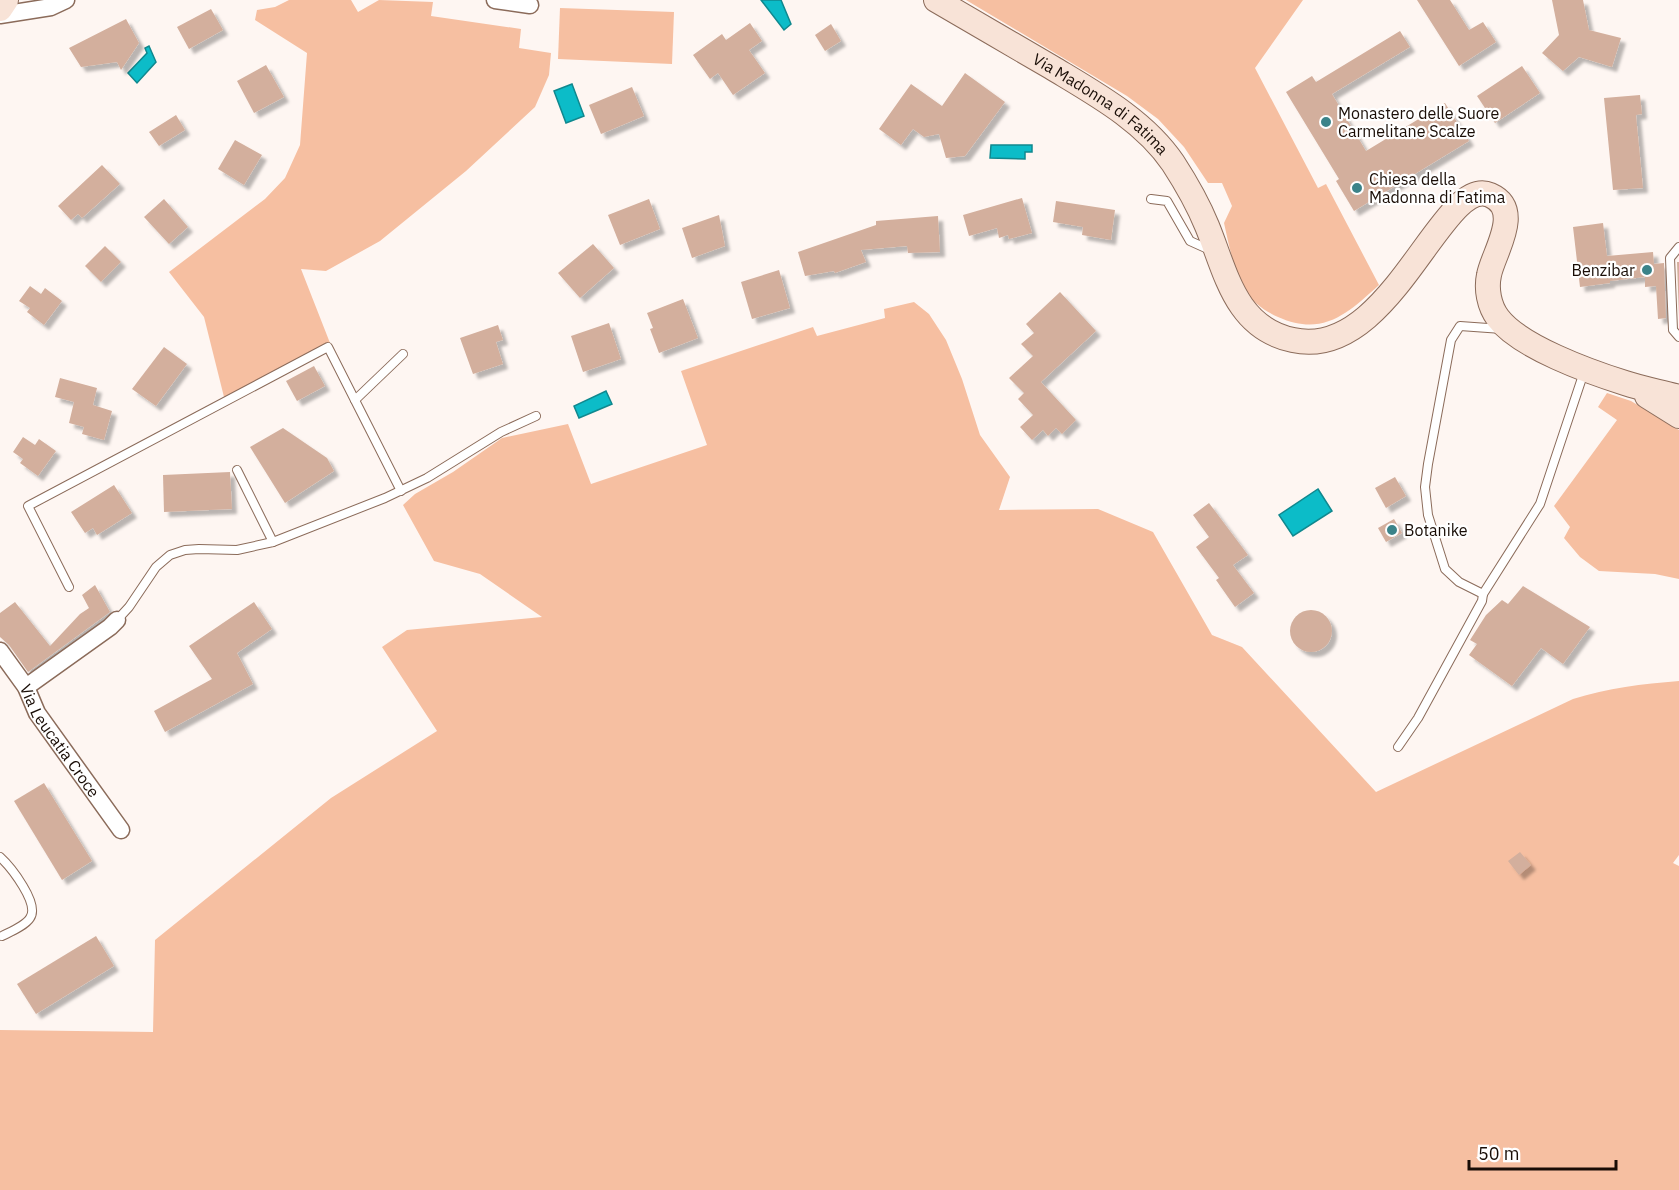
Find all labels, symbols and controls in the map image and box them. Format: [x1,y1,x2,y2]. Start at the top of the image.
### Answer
street label: Via Madonna di Fatima [1029,49,1173,159]
place label: Monastero delle Suore Carmelitane Scalze [1338,103,1500,141]
marker: Monastero delle Suore Carmelitane Scalze [1319,115,1333,129]
place label: Chiesa della Madonna di Fatima [1369,169,1506,207]
marker: Chiesa della Madonna di Fatima [1350,181,1364,195]
place label: Benzibar [1572,260,1635,280]
marker: Benzibar [1640,263,1654,277]
place label: Botanike [1404,520,1468,540]
marker: Botanike [1385,523,1399,537]
street label: Via Leucatia Croce [16,681,104,801]
scale bar [1469,1133,1616,1171]
text: 50 m [1478,1142,1520,1165]

